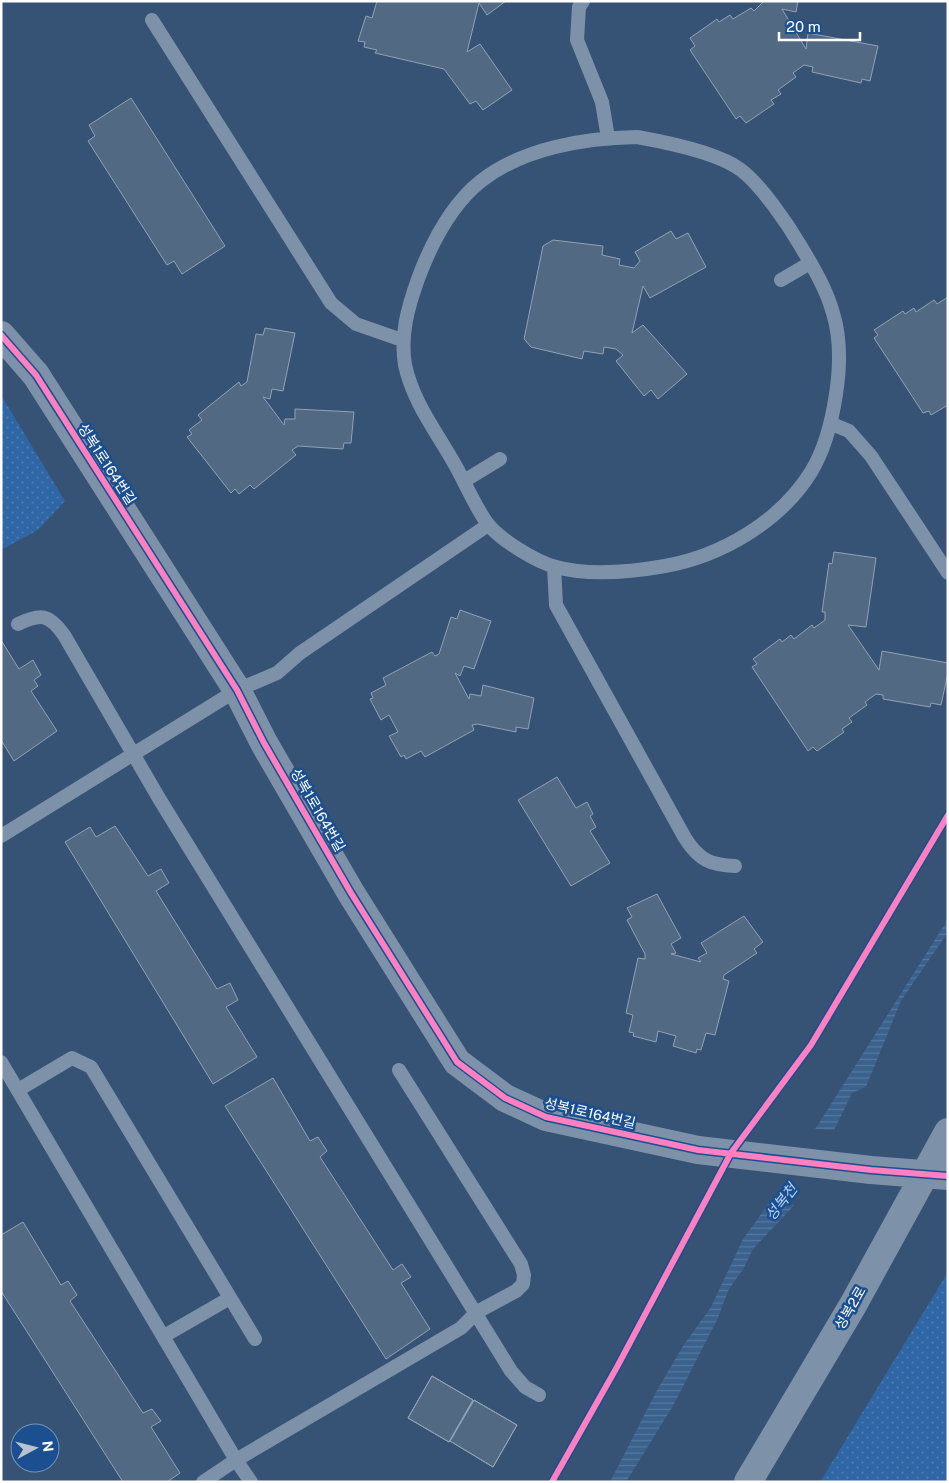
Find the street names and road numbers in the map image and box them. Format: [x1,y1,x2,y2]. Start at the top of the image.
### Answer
street label: 성복1로164번길 [75,421,139,507]
street label: 성복1로164번길 [288,766,348,854]
street label: 성복1로164번길 [543,1095,637,1131]
street label: 성복2로 [831,1284,869,1332]

